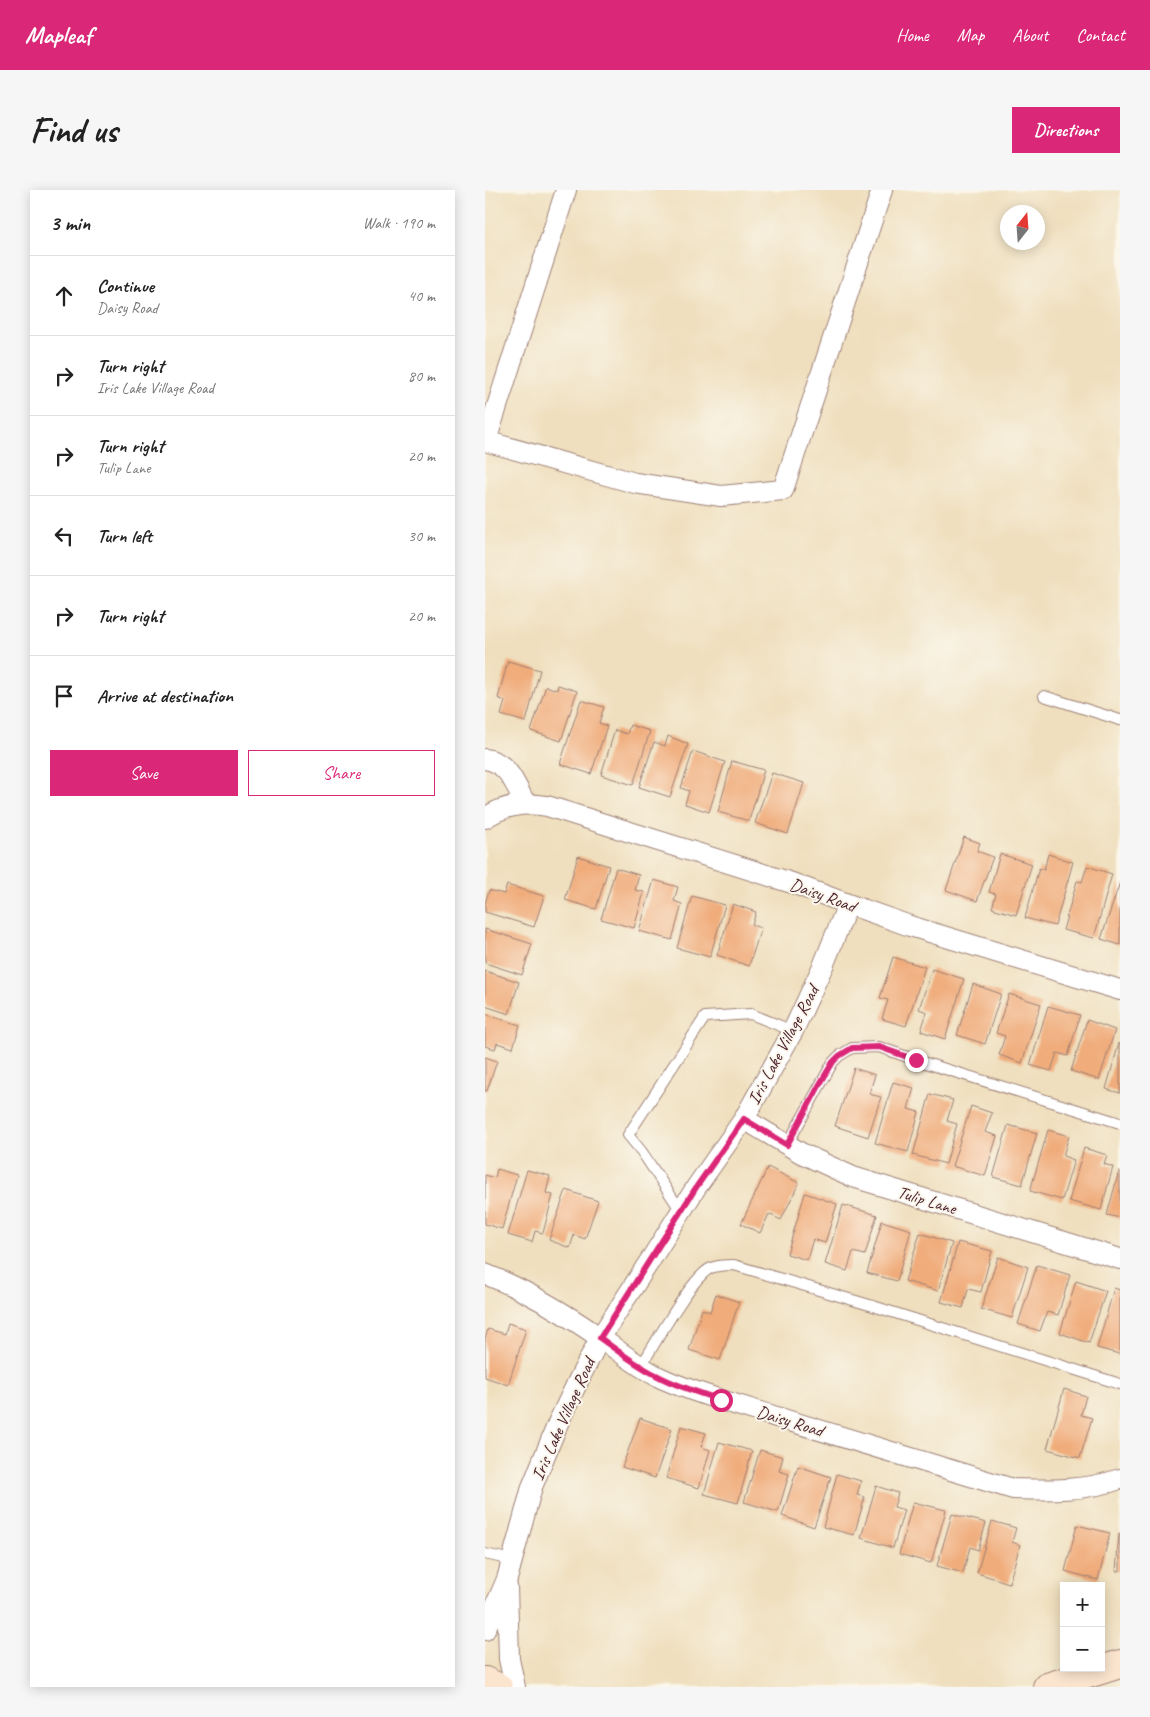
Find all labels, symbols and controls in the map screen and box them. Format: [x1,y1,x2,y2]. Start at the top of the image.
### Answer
text: Mapleaf [25,20,92,50]
text: Home [896,24,929,46]
text: Map [957,24,984,46]
text: About [1012,24,1048,46]
text: Contact [1076,24,1125,46]
button: Directions [1012,107,1120,153]
text: Find us [30,108,117,153]
north arrow [1000,205,1045,250]
text: 3 min [50,210,90,236]
text: Walk · 190 m [363,213,435,233]
text: Continue [97,274,154,298]
icon: ahead [50,282,78,310]
text: 40 m [408,286,435,306]
text: Daisy Road [97,298,158,318]
text: Turn right [97,354,164,378]
icon: right [50,362,78,390]
text: 80 m [408,366,435,386]
text: Iris Lake Village Road [97,378,214,398]
text: Turn right [97,434,164,458]
icon: right [50,442,78,470]
text: 20 m [408,446,435,466]
text: Tulip Lane [97,458,150,478]
icon: left [50,522,78,550]
text: Turn left [97,524,152,548]
text: 30 m [408,526,435,546]
icon: right [50,602,78,630]
text: Turn right [97,604,164,628]
text: 20 m [408,606,435,626]
icon: arrive [50,682,78,710]
text: Arrive at destination [97,684,233,708]
button: Save [50,750,238,796]
button: Share [248,750,435,796]
street label: Daisy Road [787,873,862,918]
street label: Iris Lake Village Road [742,979,825,1108]
route end [905,1049,928,1072]
street label: Tulip Lane [895,1181,960,1220]
street label: Iris Lake Village Road [526,1352,601,1483]
route start [710,1389,733,1412]
street label: Daisy Road [754,1400,829,1442]
map controls [1060,1582,1105,1672]
button: + [1060,1582,1105,1627]
button: − [1060,1627,1105,1672]

